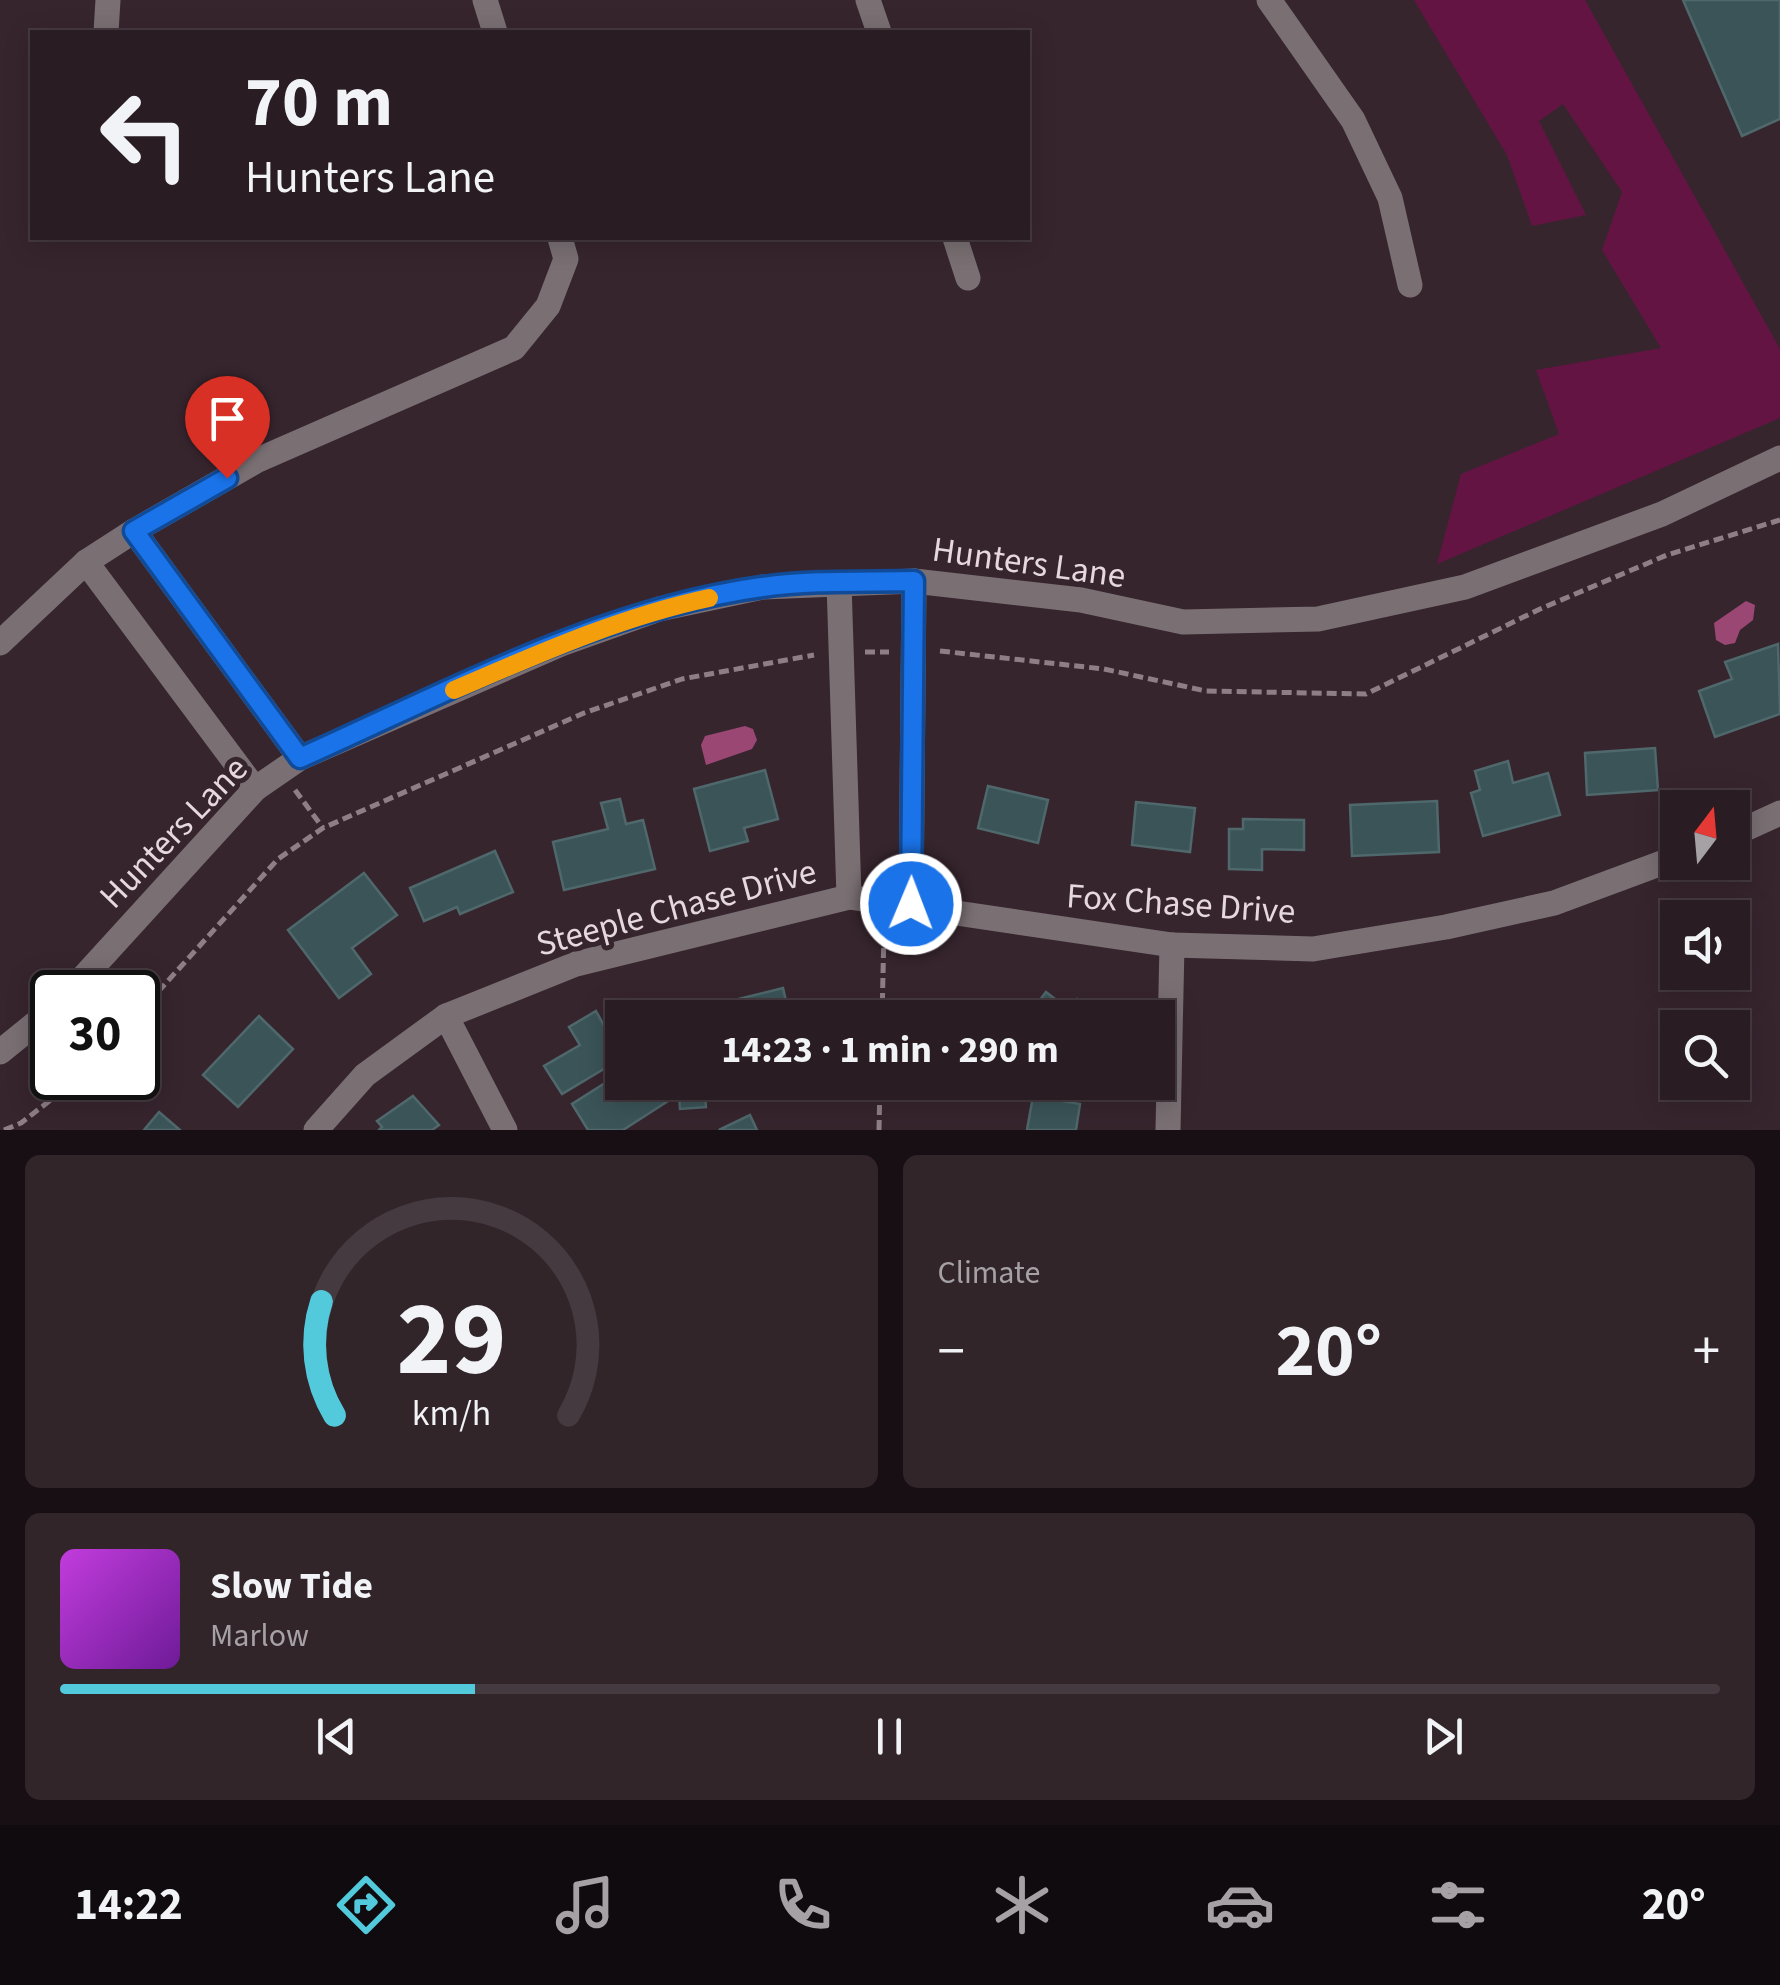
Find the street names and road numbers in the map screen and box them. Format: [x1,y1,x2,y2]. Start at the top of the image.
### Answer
street label: Hunters Lane [929,525,1129,601]
street label: Hunters Lane [88,745,259,920]
street label: Steeple Chase Drive [531,847,822,969]
street label: Fox Chase Drive [1065,871,1297,937]

